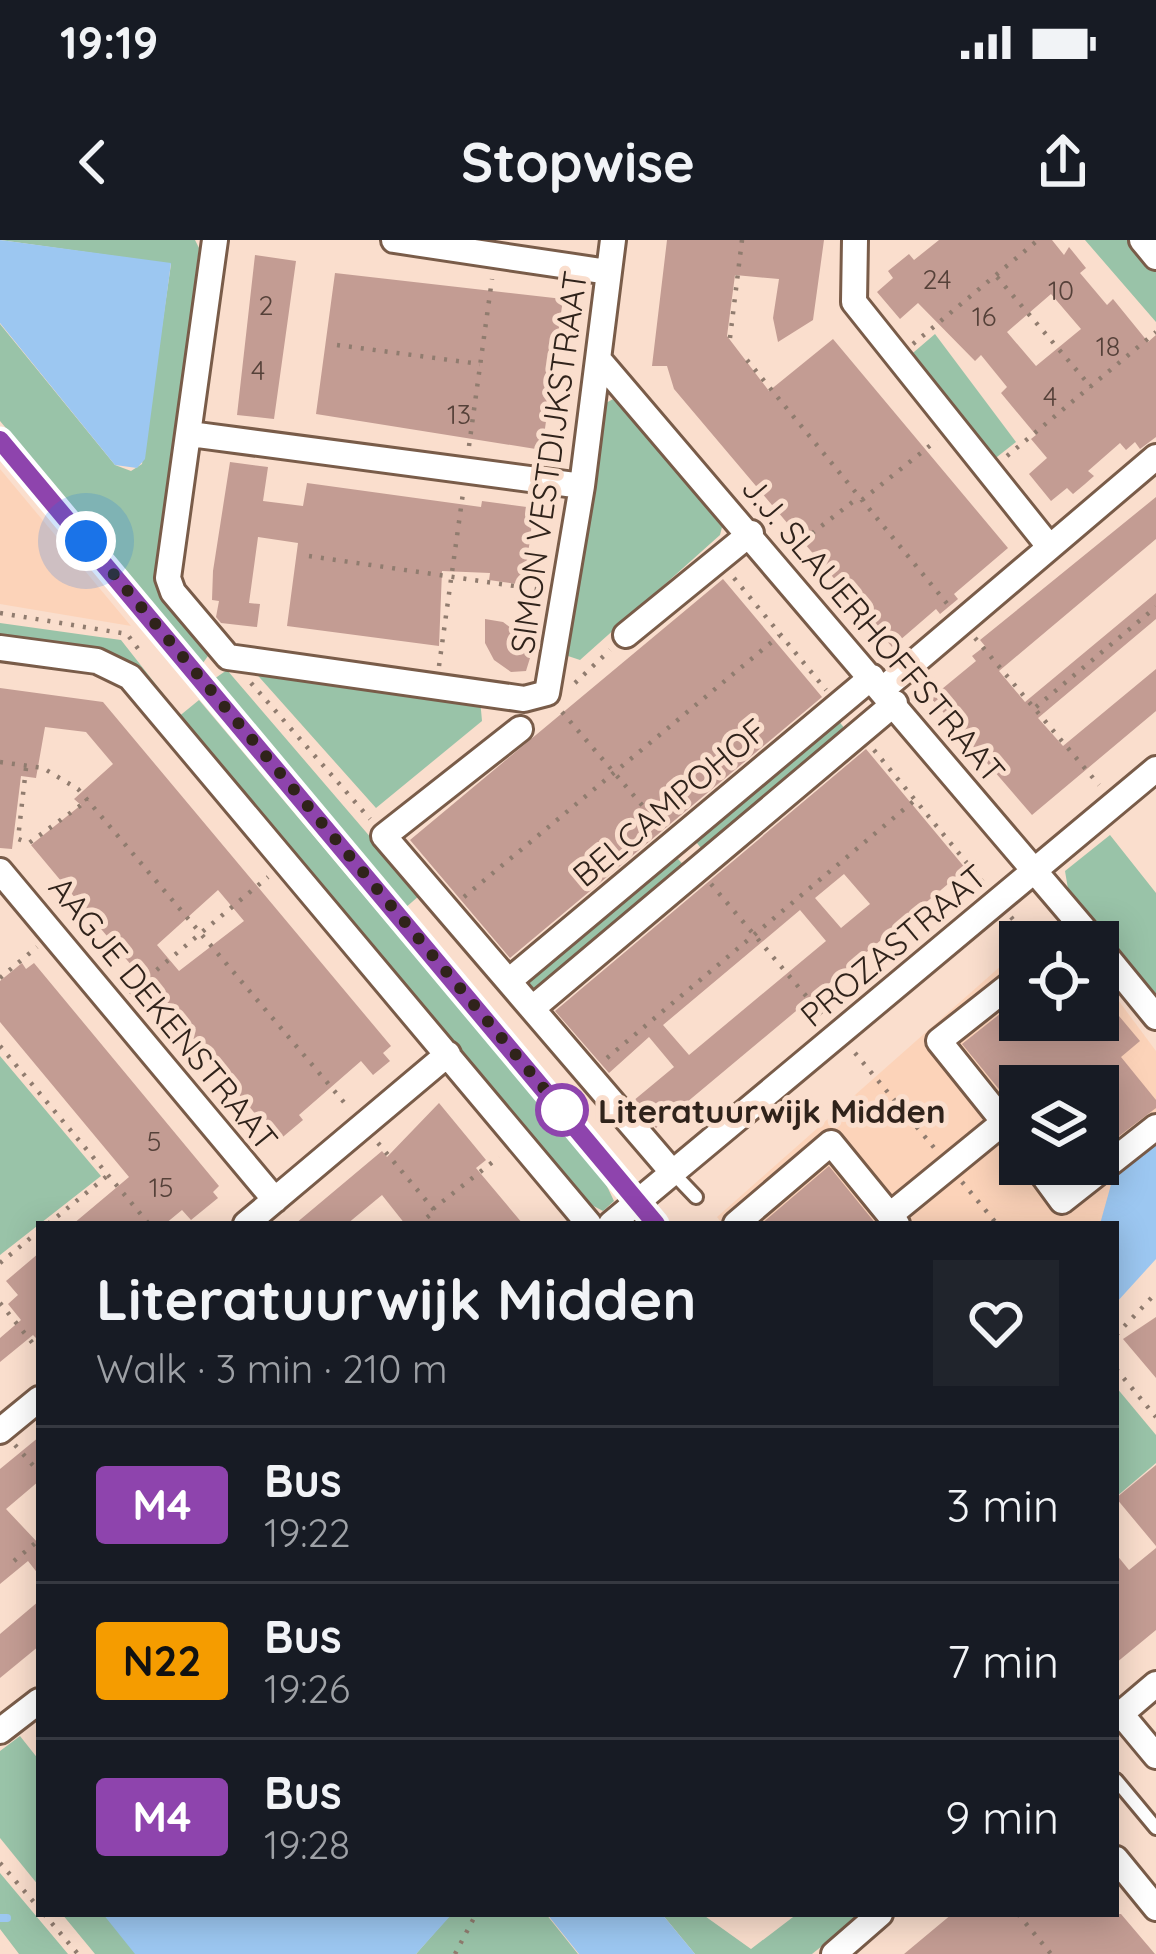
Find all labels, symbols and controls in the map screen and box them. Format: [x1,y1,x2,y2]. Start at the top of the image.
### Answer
text: 19:19 [60,14,158,70]
text: Stopwise [461,128,695,196]
icon: back [60,129,126,195]
icon: share [1030,129,1096,195]
house number: 24 [923,262,951,296]
street label: SIMON VESTDIJKSTRAAT [501,268,595,656]
house number: 10 [1048,273,1074,307]
house number: 2 [259,288,273,322]
house number: 16 [972,299,996,333]
house number: 18 [1096,329,1120,363]
house number: 4 [251,353,265,387]
house number: 4 [1043,379,1057,413]
house number: 13 [447,397,471,431]
street label: J.J. SLAUERHOFFSTRAAT [734,467,1014,791]
your location [56,511,116,571]
street label: BELCAMPOHOF [564,709,774,895]
street label: PROZASTRAAT [792,855,994,1035]
street label: AAGJE DEKENSTRAAT [41,868,287,1158]
map controls [999,921,1119,1185]
button: locate [999,921,1119,1041]
button: layers [999,1065,1119,1185]
marker: Literatuurwijk Midden [537,1085,587,1135]
place label: Literatuurwijk Midden [598,1090,946,1131]
house number: 5 [147,1124,161,1158]
house number: 15 [149,1170,173,1204]
button: heart [933,1260,1059,1386]
text: Literatuurwijk Midden [96,1263,696,1334]
text: Walk · 3 min · 210 m [96,1344,448,1393]
text: Bus [264,1452,342,1508]
text: 3 min [946,1477,1059,1533]
text: M4 [132,1478,192,1531]
text: 19:22 [264,1508,351,1557]
text: Bus [264,1608,342,1664]
text: 7 min [947,1633,1059,1689]
text: N22 [123,1634,201,1687]
text: 19:26 [264,1664,350,1713]
text: Bus [264,1764,342,1820]
text: 9 min [945,1789,1059,1845]
text: M4 [132,1790,192,1843]
text: 19:28 [264,1820,350,1869]

